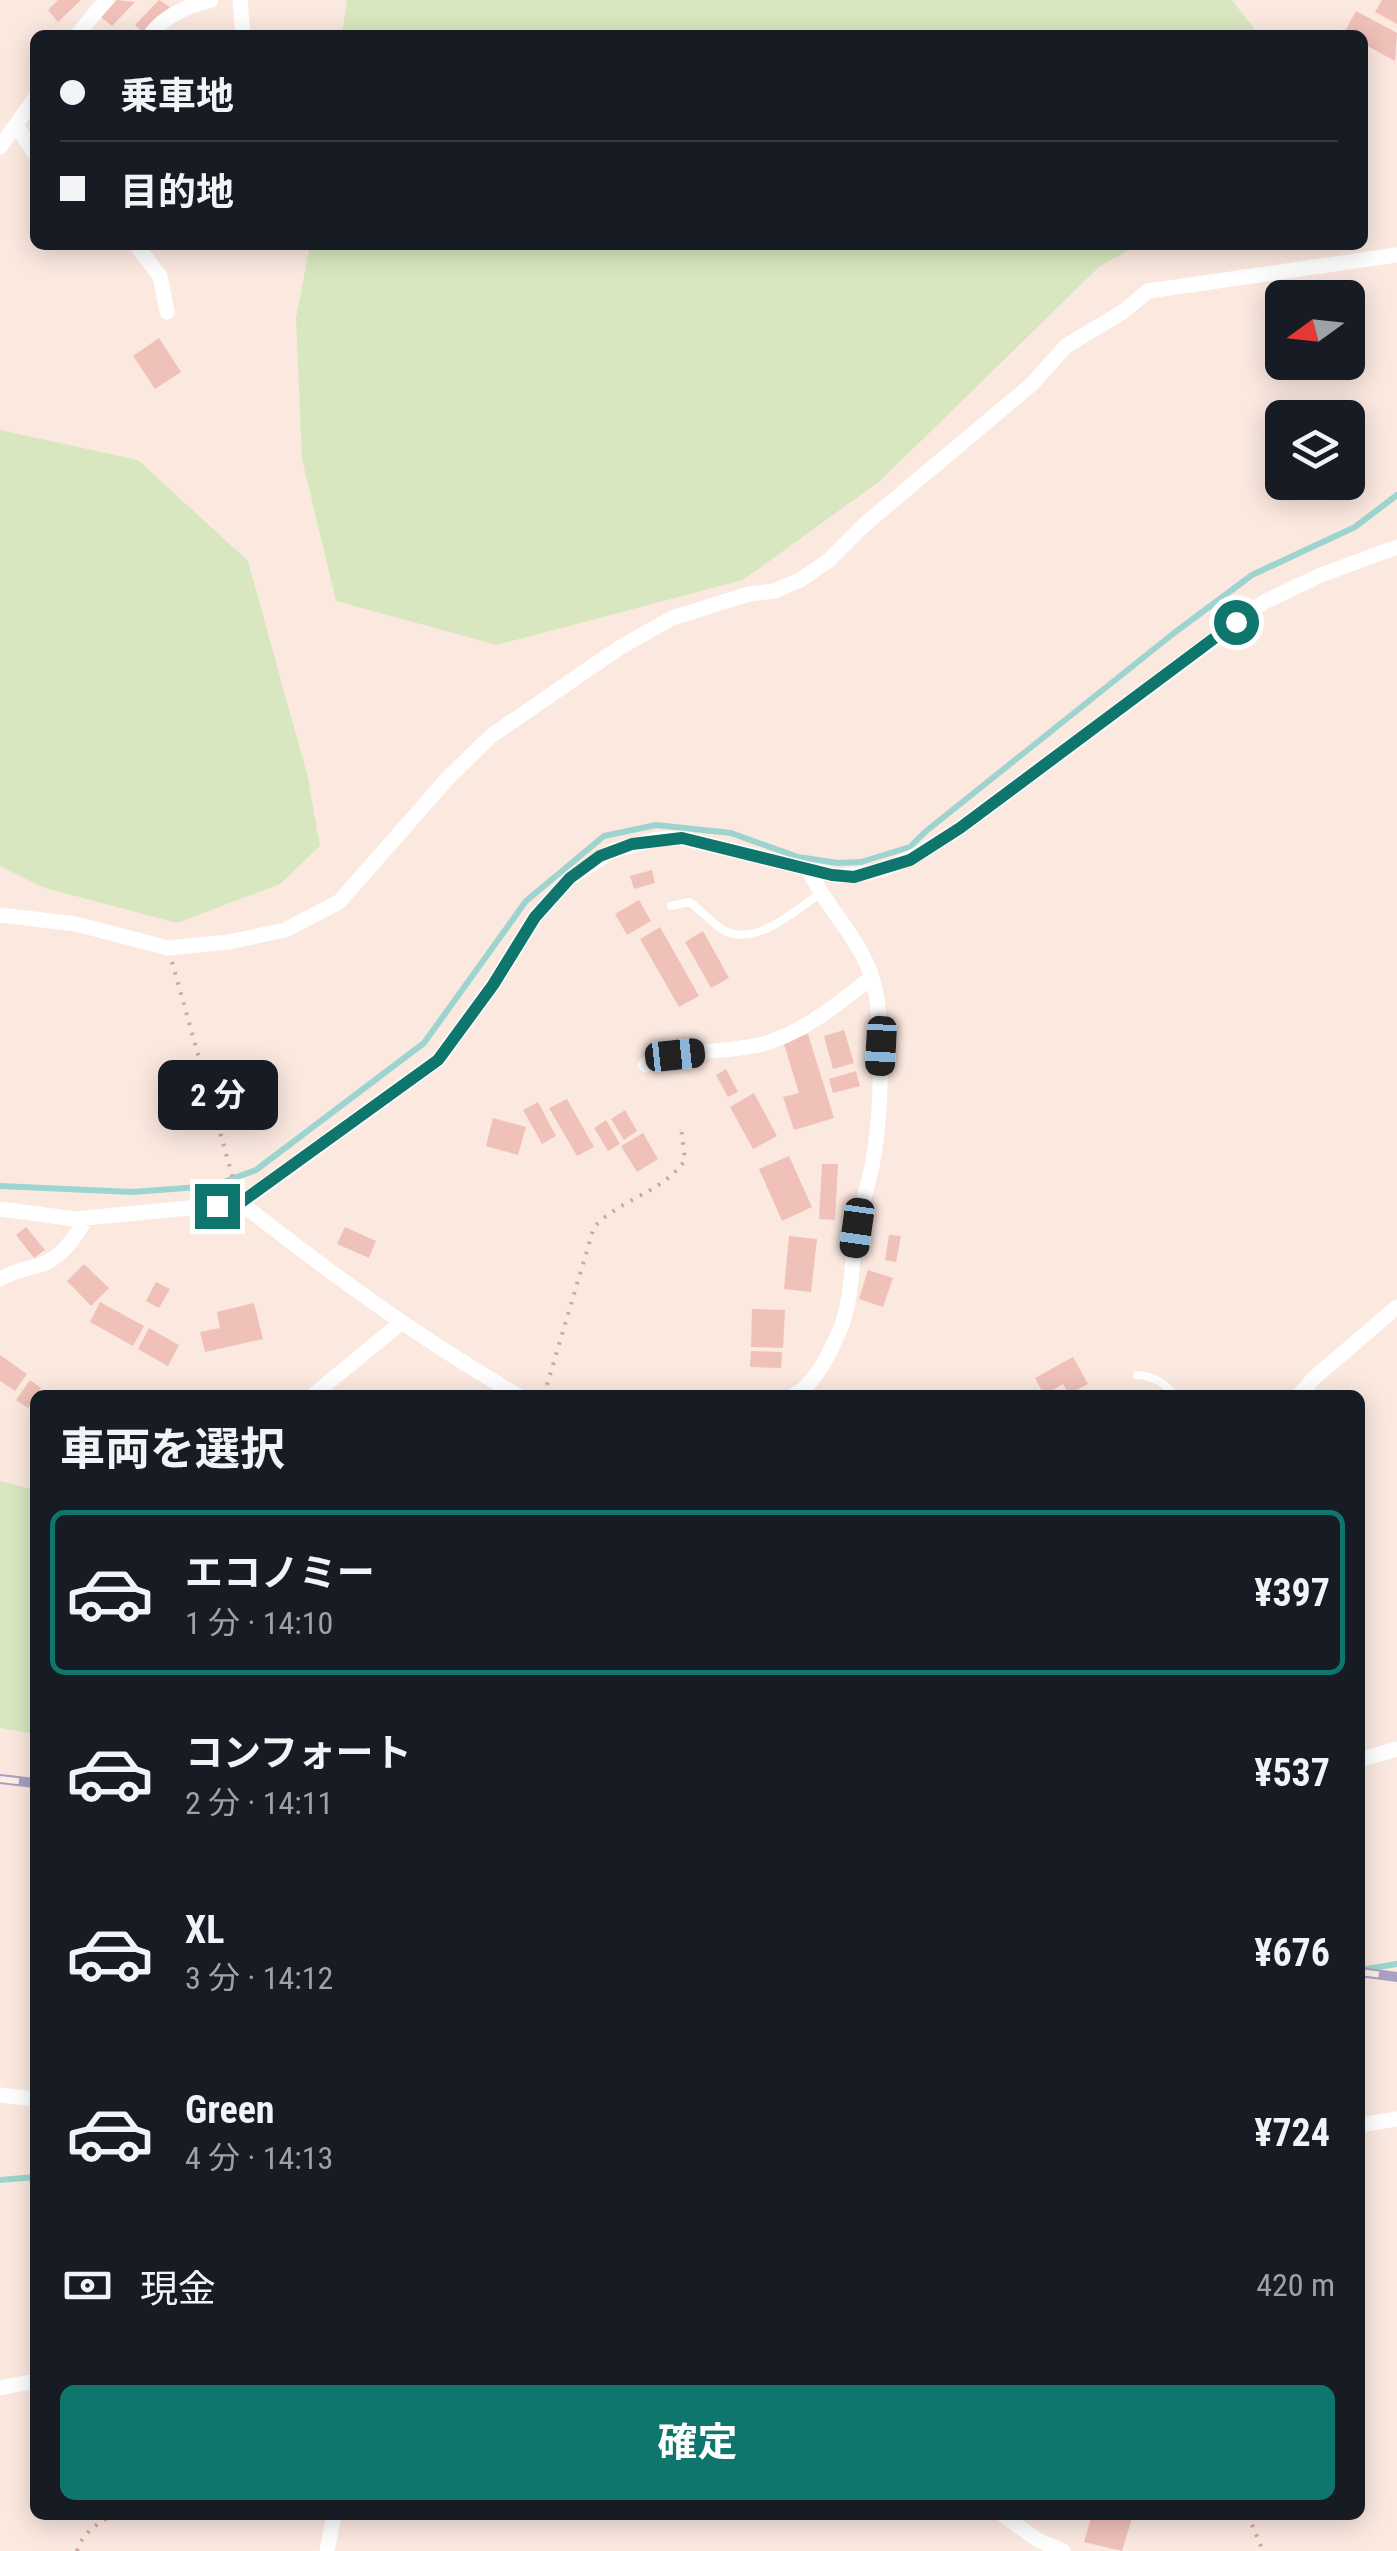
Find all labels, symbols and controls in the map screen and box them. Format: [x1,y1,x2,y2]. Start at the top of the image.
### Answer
text: 乗車地 [120,74,234,118]
text: 目的地 [120,170,234,214]
north arrow [1265,280,1365,380]
map controls [1265,280,1365,500]
button: layers [1265,400,1365,500]
route start [1214,600,1259,645]
car [864,1015,898,1077]
car [644,1037,706,1073]
callout: 2 分 [157,1061,277,1131]
text: 2 分 [190,1076,246,1114]
route end [195,1184,240,1229]
car [838,1196,876,1260]
text: 車両を選択 [60,1423,285,1476]
icon: car [65,1548,155,1638]
text: エコノミー [185,1551,375,1595]
text: ¥397 [1254,1571,1330,1615]
text: 1 分 · 14:10 [185,1604,333,1642]
icon: car [65,1728,155,1818]
text: コンフォート [185,1731,412,1775]
text: ¥537 [1254,1751,1330,1795]
text: 2 分 · 14:11 [185,1784,333,1822]
icon: car [65,1908,155,1998]
text: XL [185,1908,224,1952]
text: ¥676 [1254,1931,1330,1975]
text: 3 分 · 14:12 [185,1959,333,1997]
icon: car [65,2088,155,2178]
text: Green [185,2088,275,2132]
text: ¥724 [1254,2111,1330,2155]
text: 4 分 · 14:13 [185,2139,333,2177]
icon: cash [60,2258,115,2313]
text: 420 m [1256,2266,1335,2304]
text: 現金 [140,2267,216,2311]
button: 確定 [60,2385,1335,2500]

